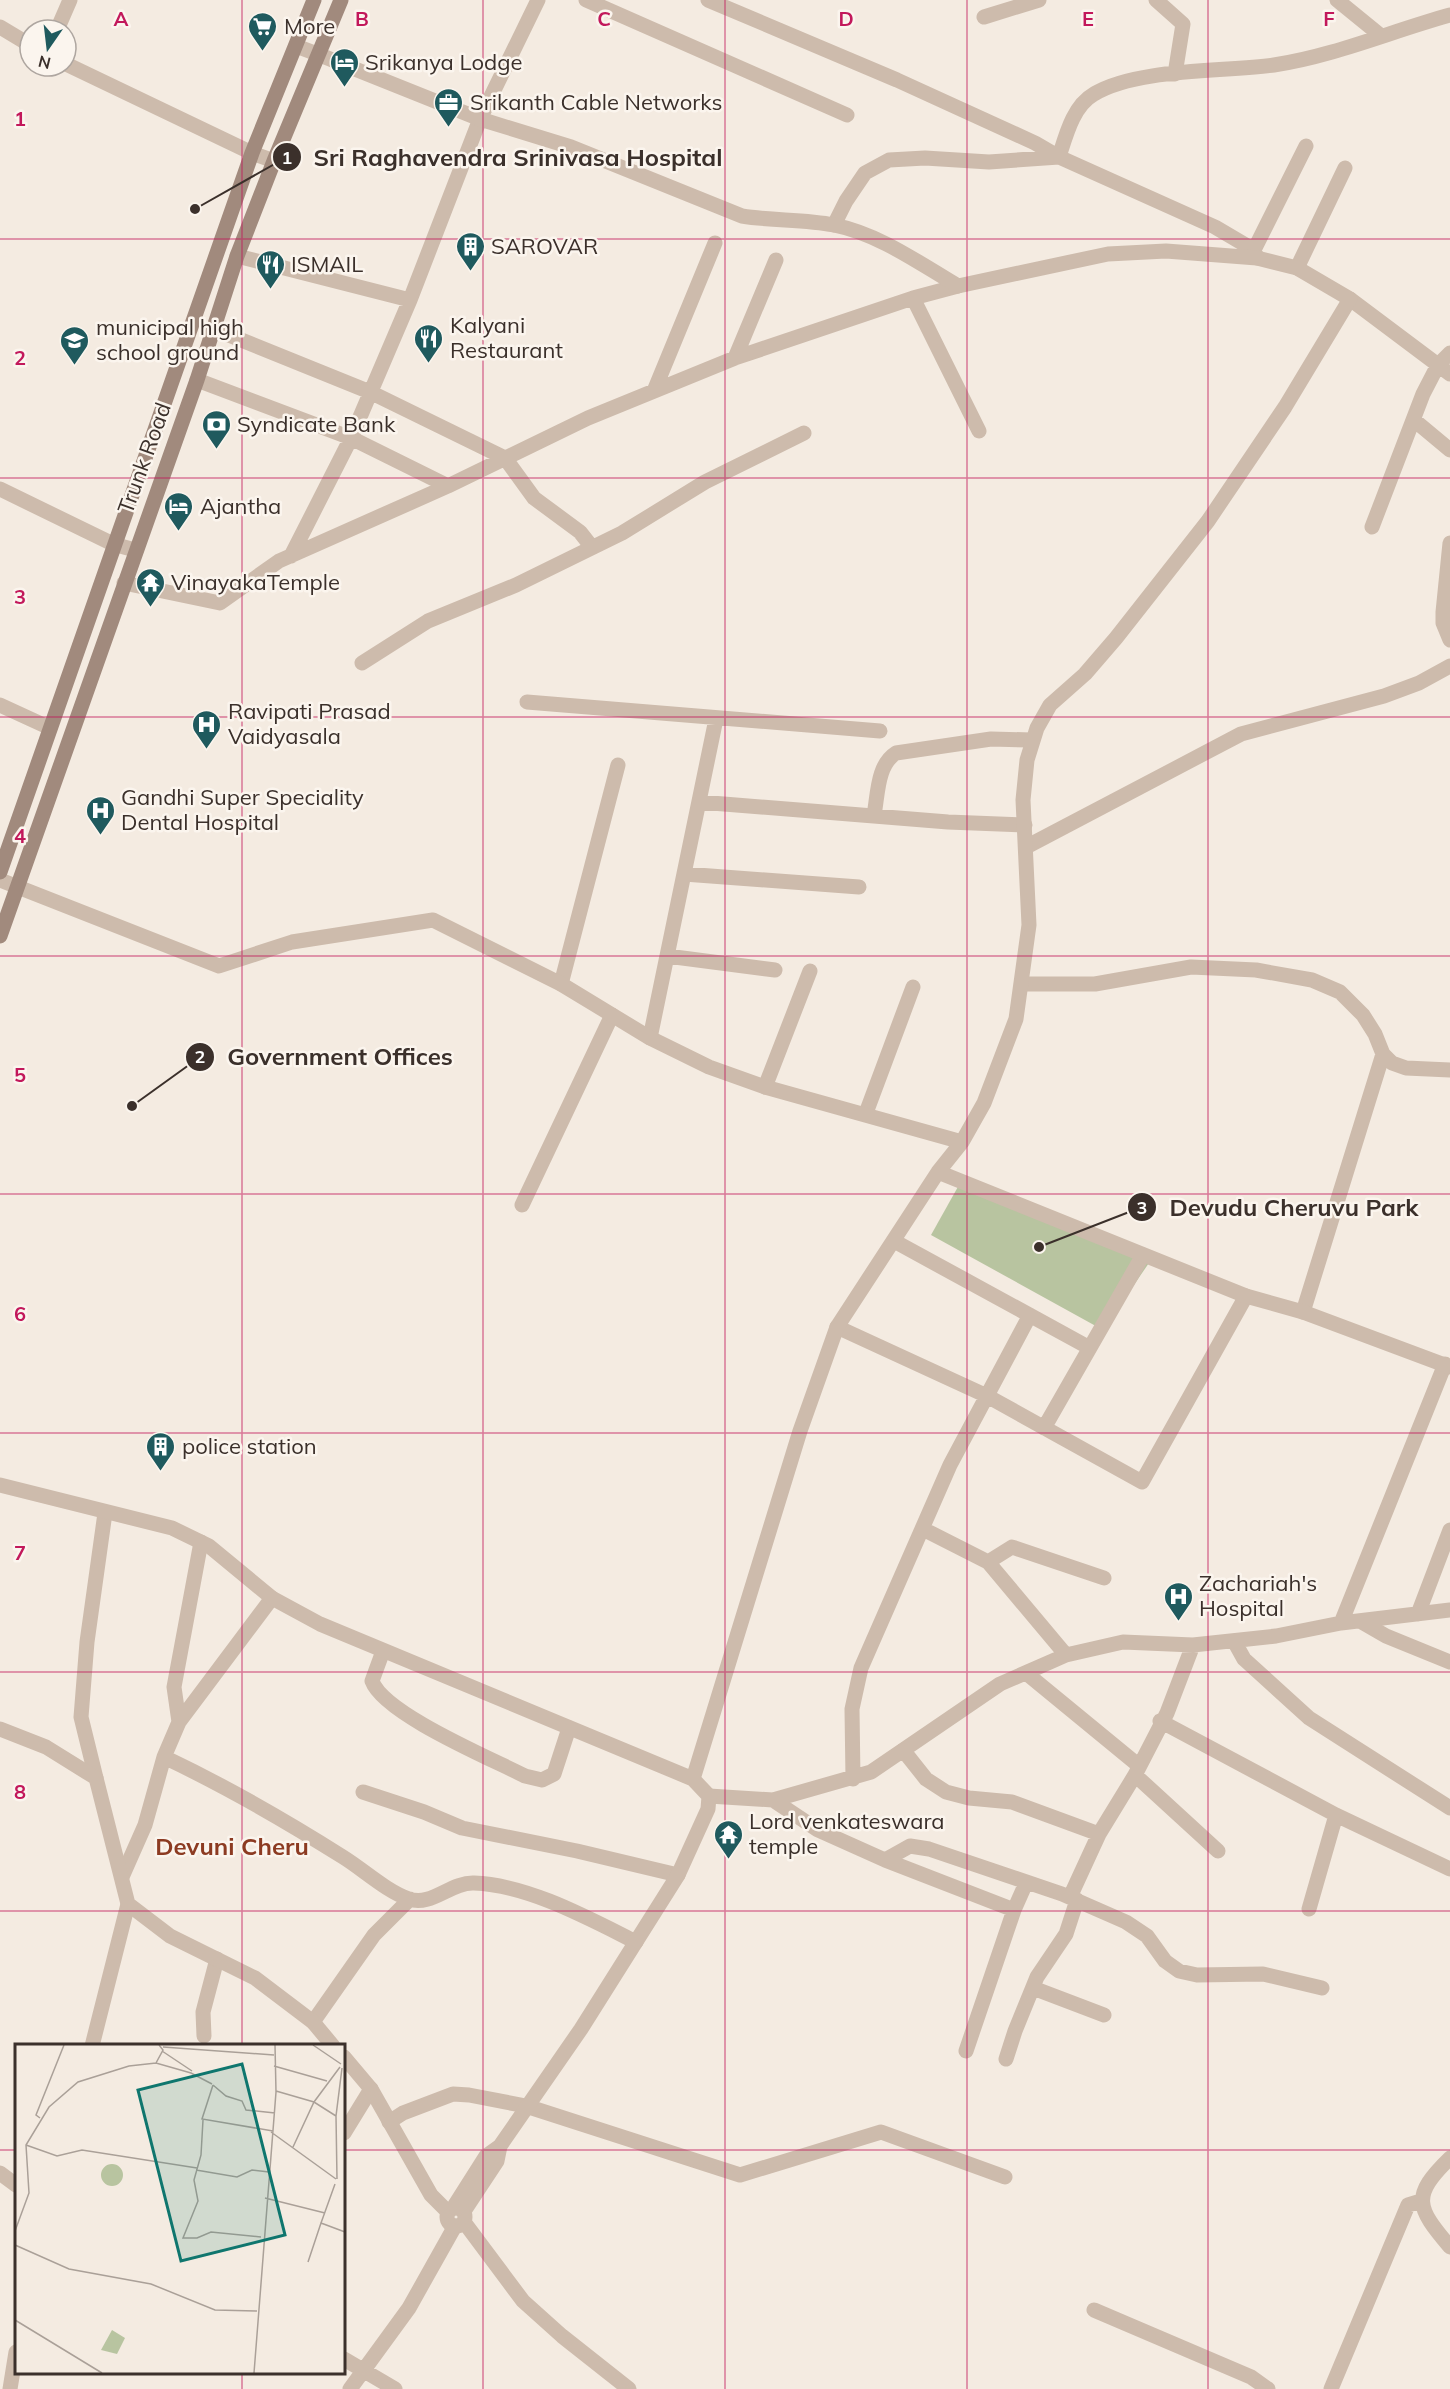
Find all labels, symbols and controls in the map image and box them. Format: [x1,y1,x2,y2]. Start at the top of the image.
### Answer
text: A [114,6,129,31]
text: B [355,6,369,31]
text: C [597,6,611,31]
text: D [838,6,854,31]
text: E [1082,6,1094,31]
text: F [1323,6,1335,31]
supermarket icon: More [247,10,279,52]
place label: More [284,12,335,40]
north arrow [18,18,78,78]
hotel icon: Srikanya Lodge [328,46,360,88]
place label: Srikanya Lodge [365,48,522,76]
text: N [36,51,53,74]
office icon: Srikanth Cable Networks [433,86,465,128]
place label: Srikanth Cable Networks [470,88,722,116]
text: 1 [14,106,26,131]
callout: Sri Raghavendra Srinivasa Hospital [272,136,735,178]
text: Sri Raghavendra Srinivasa Hospital [314,142,722,172]
text: 1 [282,146,292,169]
building icon: SAROVAR [454,230,486,272]
place label: SAROVAR [491,232,598,260]
restaurant icon: ISMAIL [254,248,286,290]
place label: ISMAIL [291,250,363,278]
place label: Kalyani Restaurant [450,311,563,364]
place label: municipal high school ground [96,313,244,366]
restaurant icon: Kalyani Restaurant [413,322,445,364]
school or university icon: municipal high school ground [59,324,91,366]
text: 2 [14,345,26,370]
street label: Trunk Road [111,399,177,517]
bank icon: Syndicate Bank [200,408,232,450]
place label: Syndicate Bank [237,410,396,438]
hotel icon: Ajantha [163,490,195,532]
place label: Ajantha [200,492,281,520]
temple icon: VinayakaTemple [134,566,166,608]
place label: VinayakaTemple [171,568,340,596]
text: 3 [14,584,26,609]
place label: Ravipati Prasad Vaidyasala [228,697,391,750]
hospital icon: Ravipati Prasad Vaidyasala [191,708,223,750]
place label: Gandhi Super Speciality Dental Hospital [121,783,364,836]
hospital icon: Gandhi Super Speciality Dental Hospital [84,794,116,836]
text: 4 [14,823,26,848]
callout: Government Offices [185,1036,465,1078]
text: Government Offices [227,1041,453,1071]
text: 2 [195,1045,205,1068]
text: 5 [14,1062,26,1087]
callout: Devudu Cheruvu Park [1127,1186,1430,1228]
text: Devudu Cheruvu Park [1169,1192,1419,1222]
text: 3 [1137,1196,1147,1219]
text: 6 [14,1301,26,1326]
building icon: police station [145,1430,177,1472]
place label: police station [182,1432,317,1460]
text: 7 [14,1540,26,1565]
place label: Zachariah's Hospital [1199,1569,1317,1622]
hospital icon: Zachariah's Hospital [1162,1580,1194,1622]
text: 8 [14,1779,26,1804]
place label: Lord venkateswara temple [749,1807,944,1860]
temple icon: Lord venkateswara temple [712,1818,744,1860]
district label: Devuni Cheru [155,1831,309,1861]
inset map [15,2044,345,2374]

